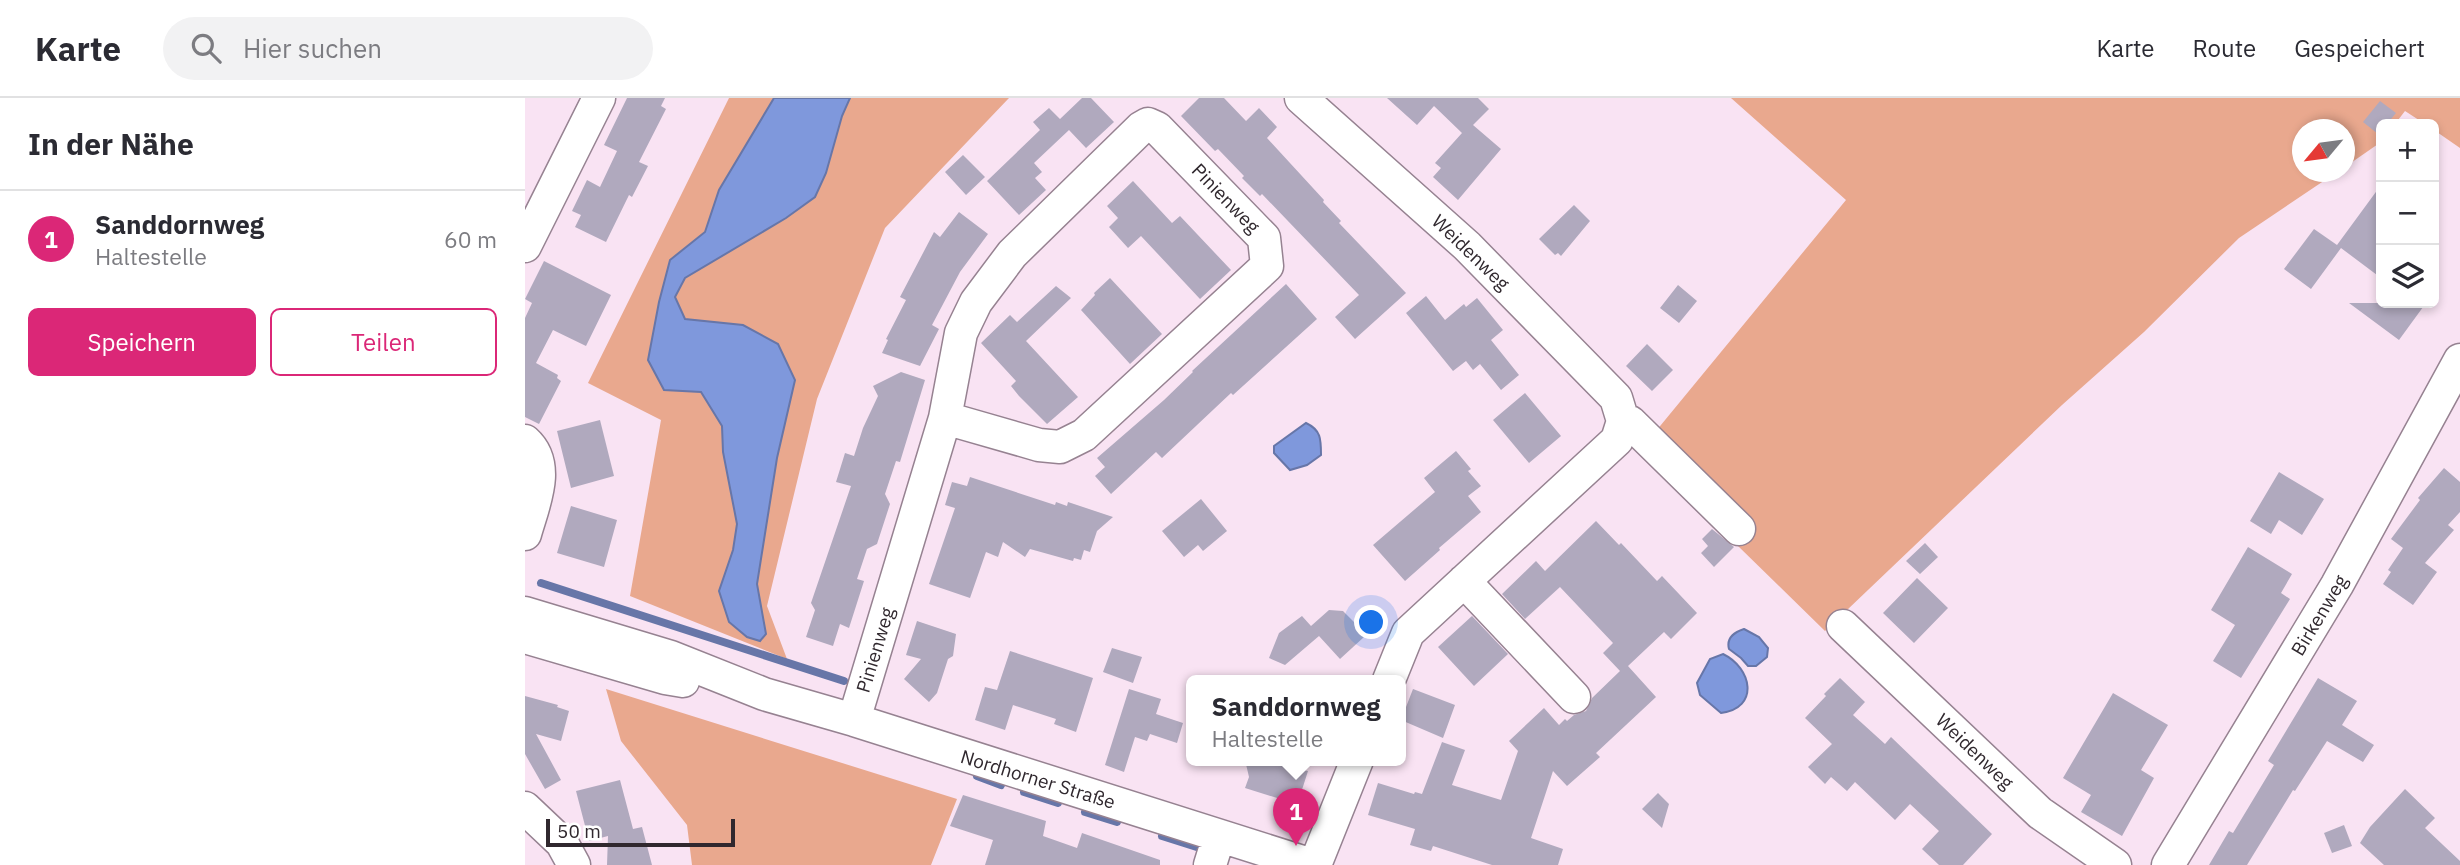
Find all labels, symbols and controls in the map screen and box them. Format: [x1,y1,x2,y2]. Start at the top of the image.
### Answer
search box [163,17,653,80]
text: Karte [35,27,121,70]
icon: search [187,29,225,67]
text: Hier suchen [243,31,382,65]
text: Karte [2096,32,2155,64]
text: Route [2193,32,2256,64]
text: Gespeichert [2294,32,2425,64]
north arrow [2292,119,2355,182]
map controls [2376,119,2439,308]
button: + [2376,119,2439,182]
text: In der Nähe [28,124,194,163]
street label: Pinienweg [1187,158,1265,238]
button: − [2376,182,2439,245]
text: Sanddornweg [95,207,264,241]
street label: Weidenweg [1427,209,1515,295]
text: 1 [44,224,58,254]
text: 60 m [444,224,497,254]
text: Haltestelle [95,241,207,271]
button: layers [2376,245,2439,308]
button: Speichern [28,308,256,376]
button: Teilen [270,308,497,376]
street label: Birkenweg [2286,570,2352,660]
street label: Pinienweg [851,604,899,696]
your location [1354,605,1388,639]
popup [1186,675,1406,766]
text: Sanddornweg [1211,689,1381,723]
street label: Weidenweg [1931,708,2019,794]
text: Haltestelle [1211,723,1323,753]
street label: Nordhorner Straße [958,744,1118,814]
pin: 1 [1273,788,1319,846]
scale bar [546,816,735,848]
text: 50 m [557,819,601,843]

